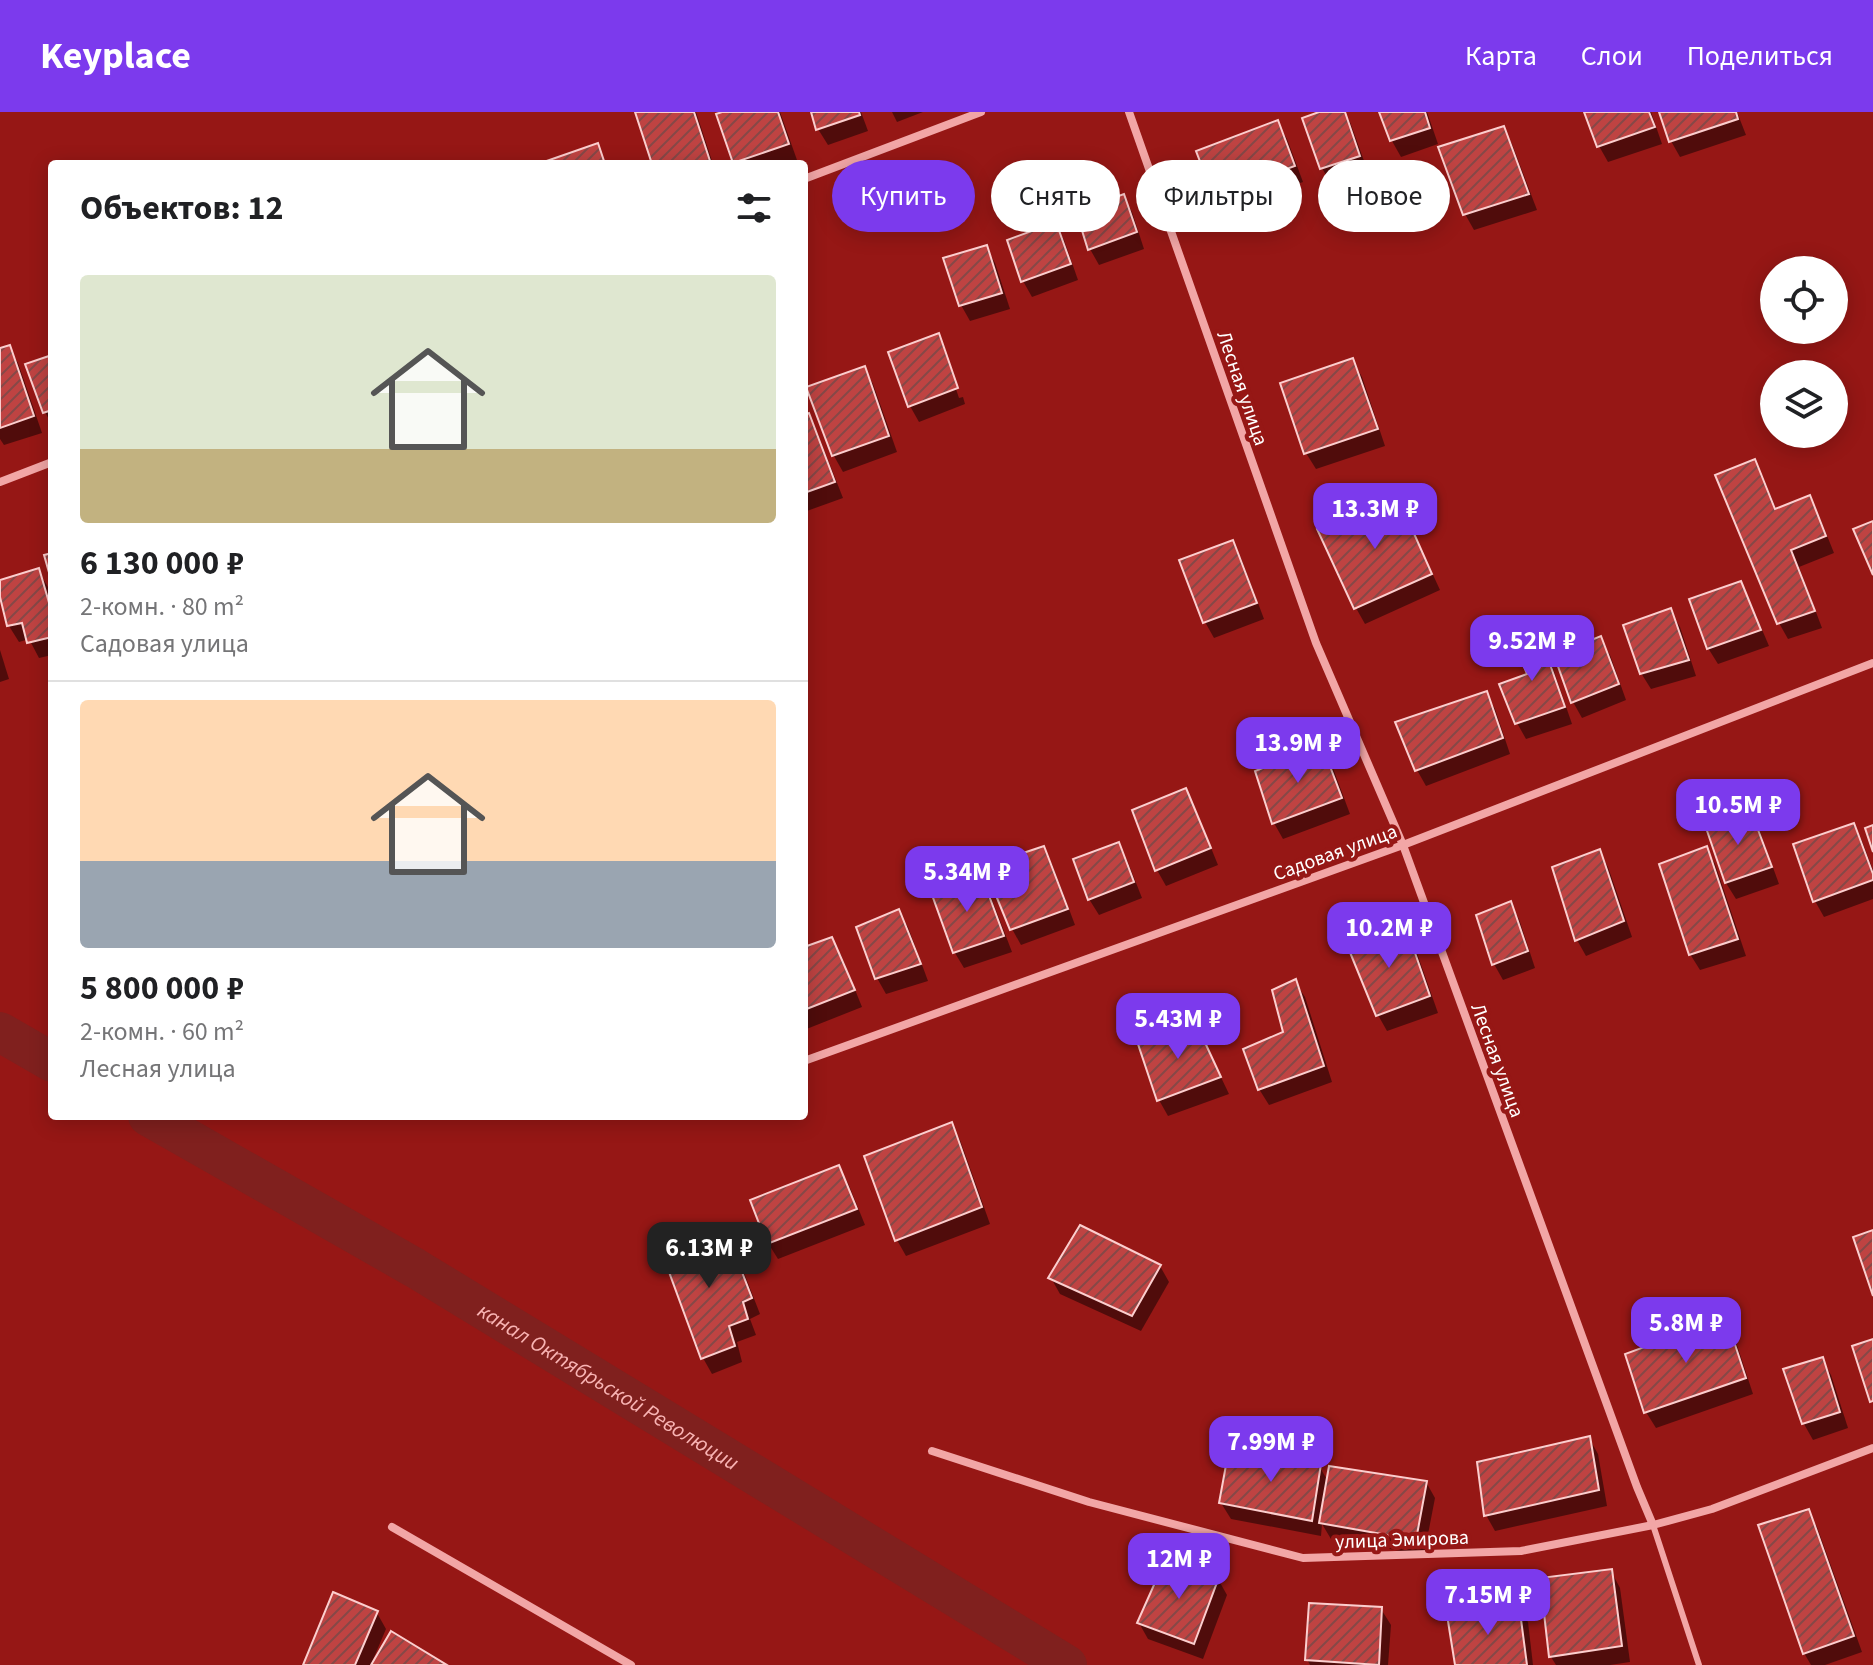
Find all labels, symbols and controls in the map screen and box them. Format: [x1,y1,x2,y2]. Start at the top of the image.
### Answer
text: Keyplace [40,29,191,83]
text: Карта [1465,36,1537,76]
text: Слои [1581,36,1643,76]
text: Поделиться [1687,36,1833,76]
chip: Купить [832,160,975,232]
chip: Снять [991,160,1120,232]
chip: Фильтры [1136,160,1302,232]
chip: Новое [1318,160,1450,232]
text: Объектов: 12 [80,184,283,233]
icon: filters [732,186,776,230]
map controls [1760,256,1848,448]
button: locate [1760,256,1848,344]
icon: home [356,327,500,471]
street label: Лесная улица [1209,327,1275,449]
button: layers [1760,360,1848,448]
pin: 13.3M ₽ [1301,483,1449,551]
text: 13.3M ₽ [1331,490,1419,527]
text: 6 130 000 ₽ [80,539,244,588]
text: 2-комн. · 80 m² [80,588,244,625]
pin: 9.52M ₽ [1458,615,1606,683]
text: 9.52M ₽ [1488,622,1576,659]
text: Садовая улица [80,625,249,662]
pin: 13.9M ₽ [1224,717,1372,785]
text: 13.9M ₽ [1254,724,1342,761]
icon: home [356,752,500,896]
pin: 10.5M ₽ [1664,779,1812,847]
text: 10.5M ₽ [1694,786,1782,823]
street label: Садовая улица [1269,818,1401,888]
pin: 5.34M ₽ [893,846,1041,914]
text: 5.34M ₽ [923,853,1011,890]
pin: 10.2M ₽ [1315,902,1463,970]
text: 10.2M ₽ [1345,909,1433,946]
text: 5 800 000 ₽ [80,964,244,1013]
pin: 5.43M ₽ [1104,993,1252,1061]
street label: Лесная улица [1463,999,1531,1121]
text: 5.43M ₽ [1134,1000,1222,1037]
text: 2-комн. · 60 m² [80,1013,244,1050]
text: Лесная улица [80,1050,236,1087]
pin: 6.13M ₽ [635,1222,783,1290]
text: 6.13M ₽ [665,1229,753,1266]
water label: канал Октябрьской Революции [471,1295,745,1479]
pin: 5.8M ₽ [1621,1297,1751,1365]
text: 5.8M ₽ [1649,1304,1723,1341]
pin: 7.99M ₽ [1197,1416,1345,1484]
text: 7.99M ₽ [1227,1423,1315,1460]
street label: улица Эмирова [1335,1524,1469,1556]
pin: 12M ₽ [1123,1533,1235,1601]
text: 12M ₽ [1146,1540,1212,1577]
pin: 7.15M ₽ [1414,1569,1562,1637]
text: 7.15M ₽ [1444,1576,1532,1613]

